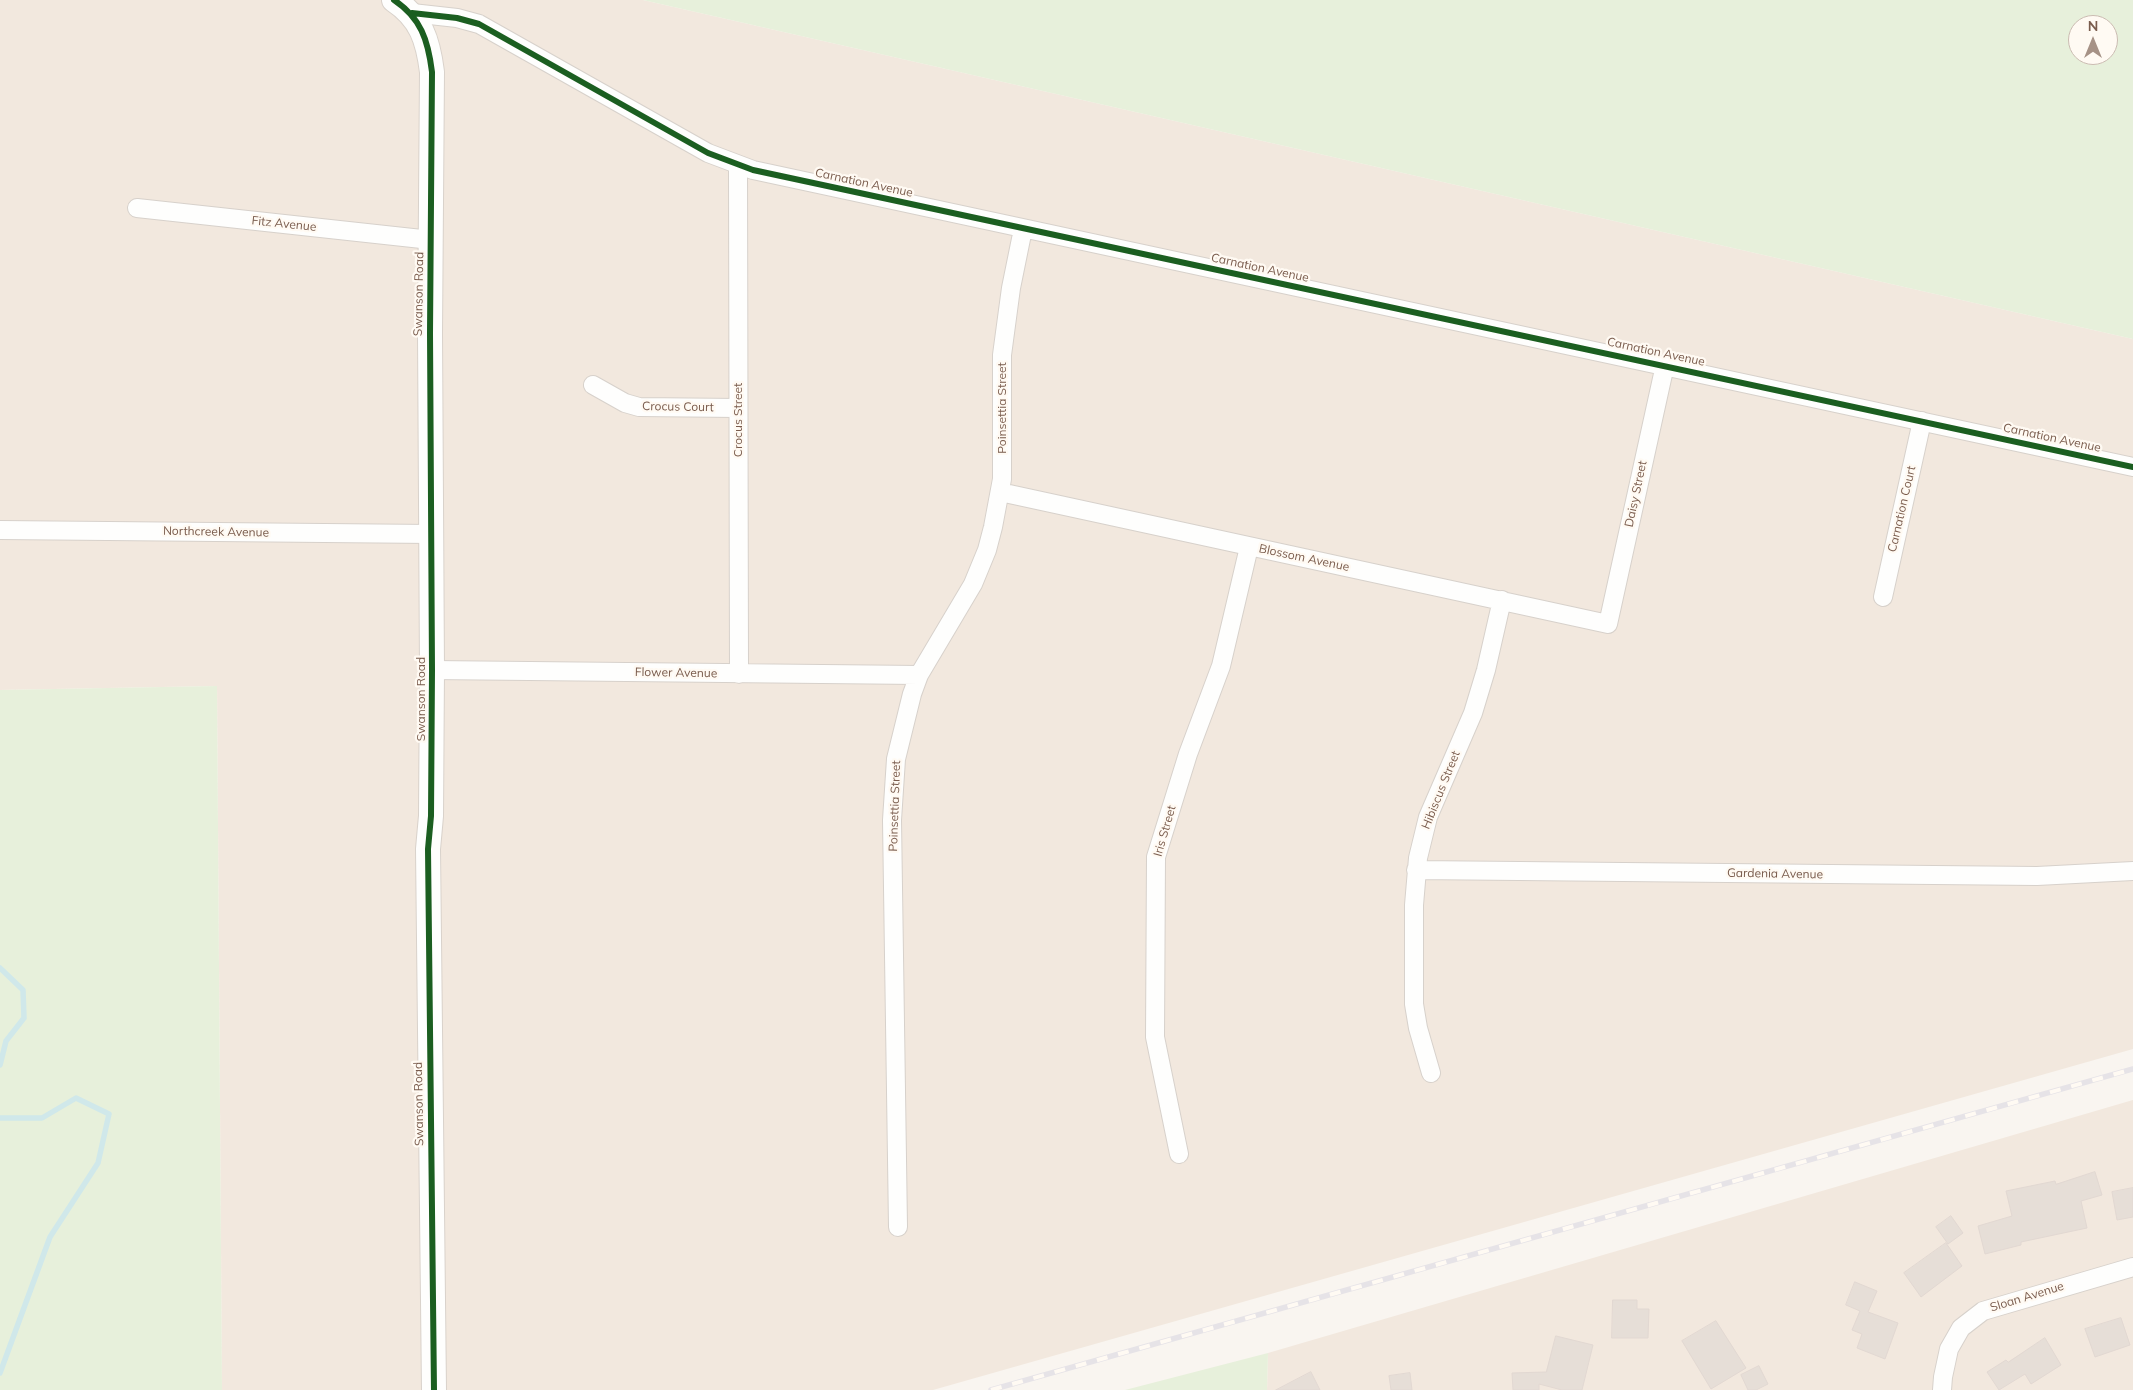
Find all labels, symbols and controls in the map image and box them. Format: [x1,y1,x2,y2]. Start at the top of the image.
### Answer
north arrow [2068,15,2118,65]
text: N [2088,17,2098,35]
street label: Carnation Avenue [814,166,914,200]
street label: Fitz Avenue [251,213,317,235]
street label: Carnation Avenue [1210,251,1310,285]
street label: Swanson Road [411,252,427,336]
street label: Carnation Avenue [1606,335,1706,369]
street label: Poinsettia Street [995,362,1009,454]
street label: Crocus Street [731,383,745,457]
street label: Crocus Court [642,399,714,415]
street label: Carnation Avenue [2002,421,2102,455]
street label: Daisy Street [1622,459,1650,529]
street label: Carnation Court [1885,464,1919,554]
street label: Northcreek Avenue [163,524,269,540]
street label: Blossom Avenue [1257,541,1351,575]
street label: Swanson Road [414,657,428,741]
street label: Flower Avenue [635,665,717,681]
street label: Hibiscus Street [1419,749,1463,831]
street label: Poinsettia Street [886,760,904,852]
street label: Iris Street [1151,804,1179,858]
street label: Gardenia Avenue [1727,866,1823,882]
street label: Swanson Road [411,1062,427,1146]
street label: Sloan Avenue [1988,1279,2066,1315]

